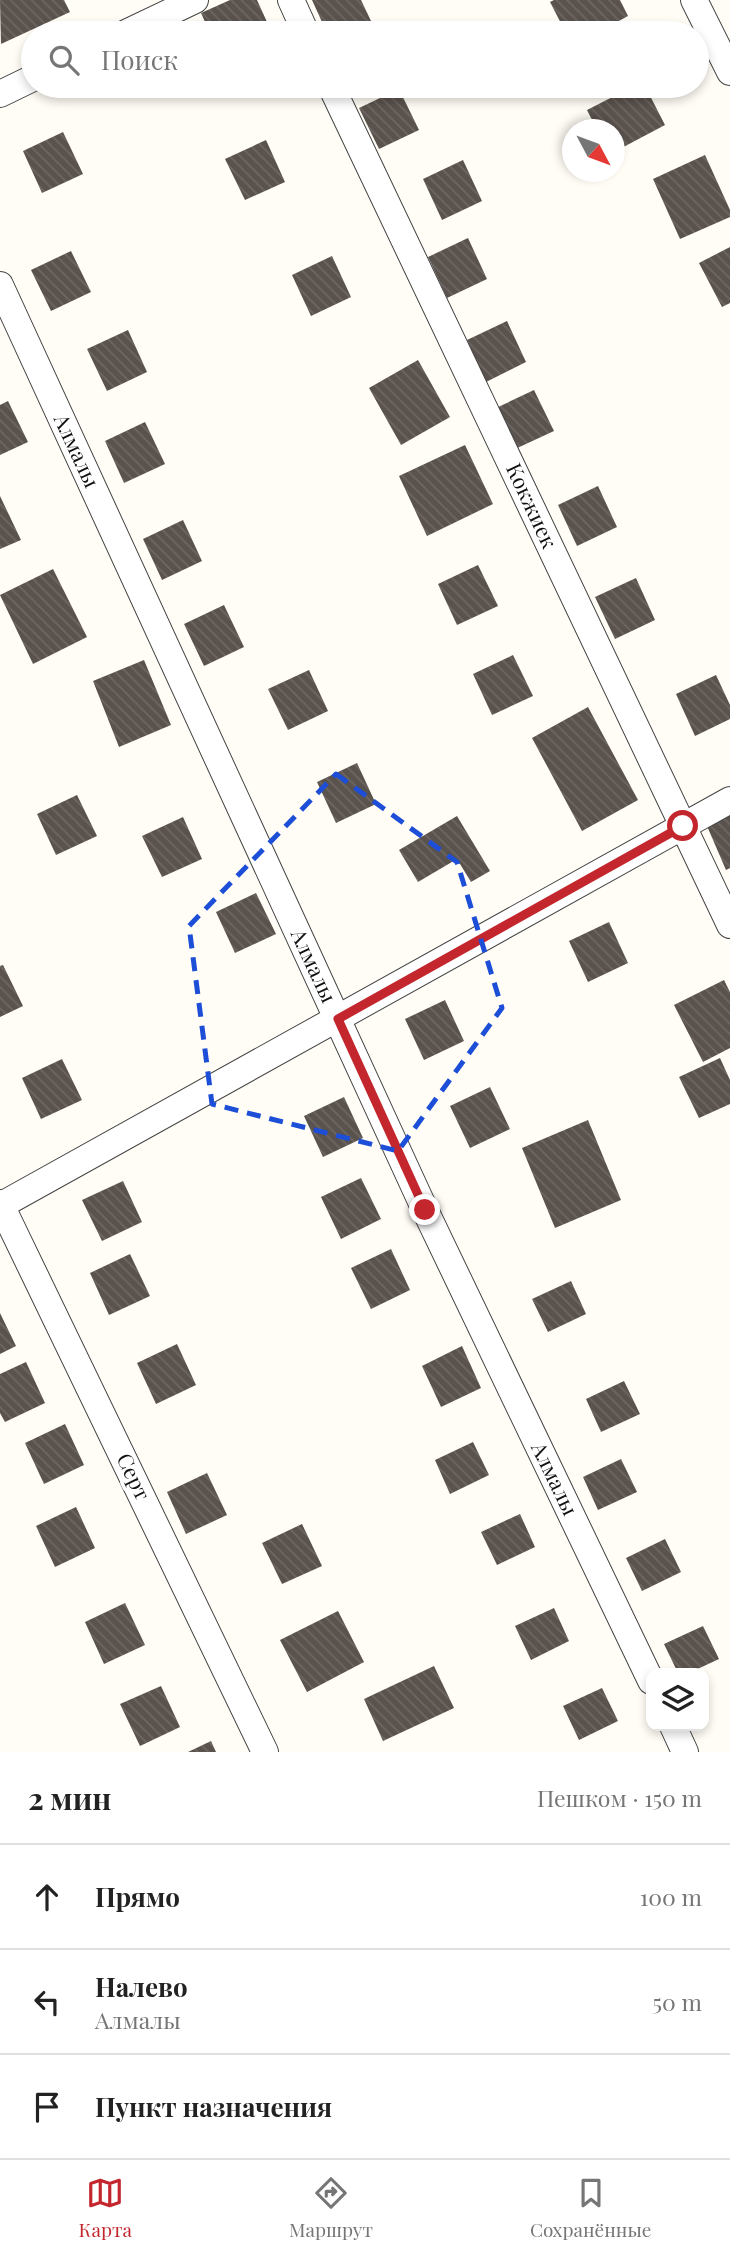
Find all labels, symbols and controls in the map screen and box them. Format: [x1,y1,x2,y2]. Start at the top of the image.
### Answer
search box [21,21,709,98]
icon: search [45,41,83,79]
text: Поиск [101,42,178,77]
north arrow [562,119,625,182]
street label: Алмалы [48,408,107,492]
street label: Кокжиек [501,458,565,552]
route start [667,810,698,841]
street label: Алмалы [285,923,344,1007]
route end [409,1194,440,1225]
street label: Алмалы [526,1436,586,1519]
street label: Серт [111,1448,158,1504]
map controls [646,1668,709,1731]
button: layers [646,1668,709,1731]
text: 2 мин [28,1778,111,1818]
text: Пешком · 150 m [537,1782,702,1813]
icon: ahead [28,1878,66,1916]
text: Прямо [95,1879,180,1914]
text: 100 m [640,1881,702,1912]
text: Налево [95,1969,188,2004]
icon: left [28,1983,66,2021]
text: 50 m [653,1986,702,2017]
text: Алмалы [95,2004,181,2035]
icon: arrive [28,2088,66,2126]
text: Пункт назначения [95,2089,332,2124]
tab: Карта [79,2174,132,2242]
tab: Маршрут [289,2174,373,2242]
tab: Сохранённые [530,2174,651,2242]

